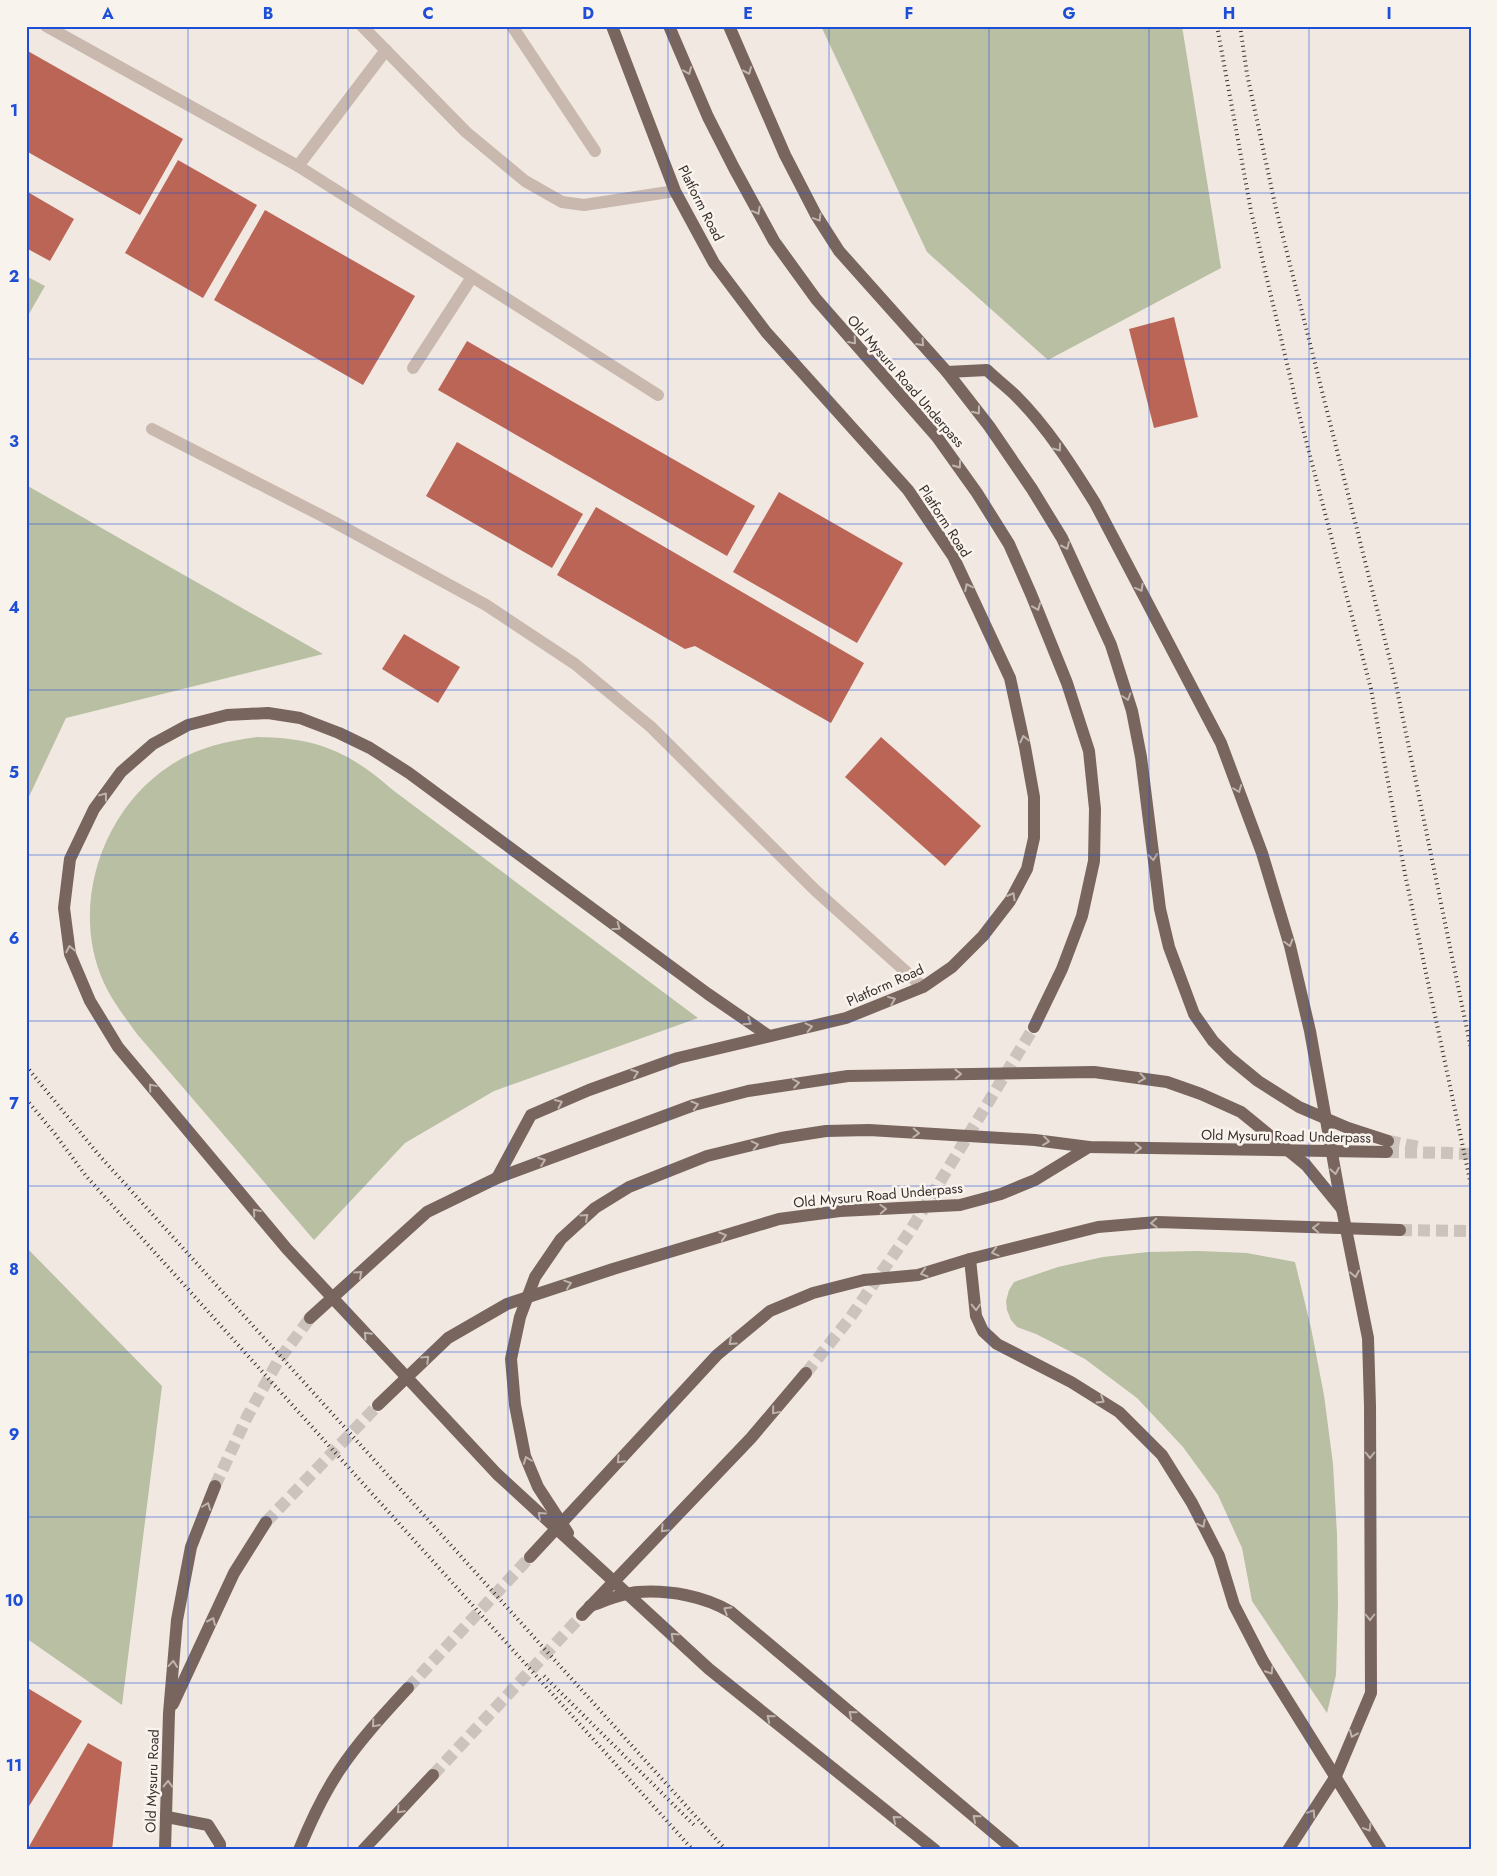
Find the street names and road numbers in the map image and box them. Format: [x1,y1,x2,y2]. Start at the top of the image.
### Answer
street label: Platform Road [673,162,729,244]
street label: Old Mysuru Road Underpass [843,310,969,452]
street label: Platform Road [914,481,976,561]
street label: Platform Road [843,959,927,1011]
street label: Old Mysuru Road Underpass [1201,1125,1371,1147]
street label: Old Mysuru Road Underpass [793,1178,964,1212]
street label: Old Mysuru Road [140,1729,164,1833]

